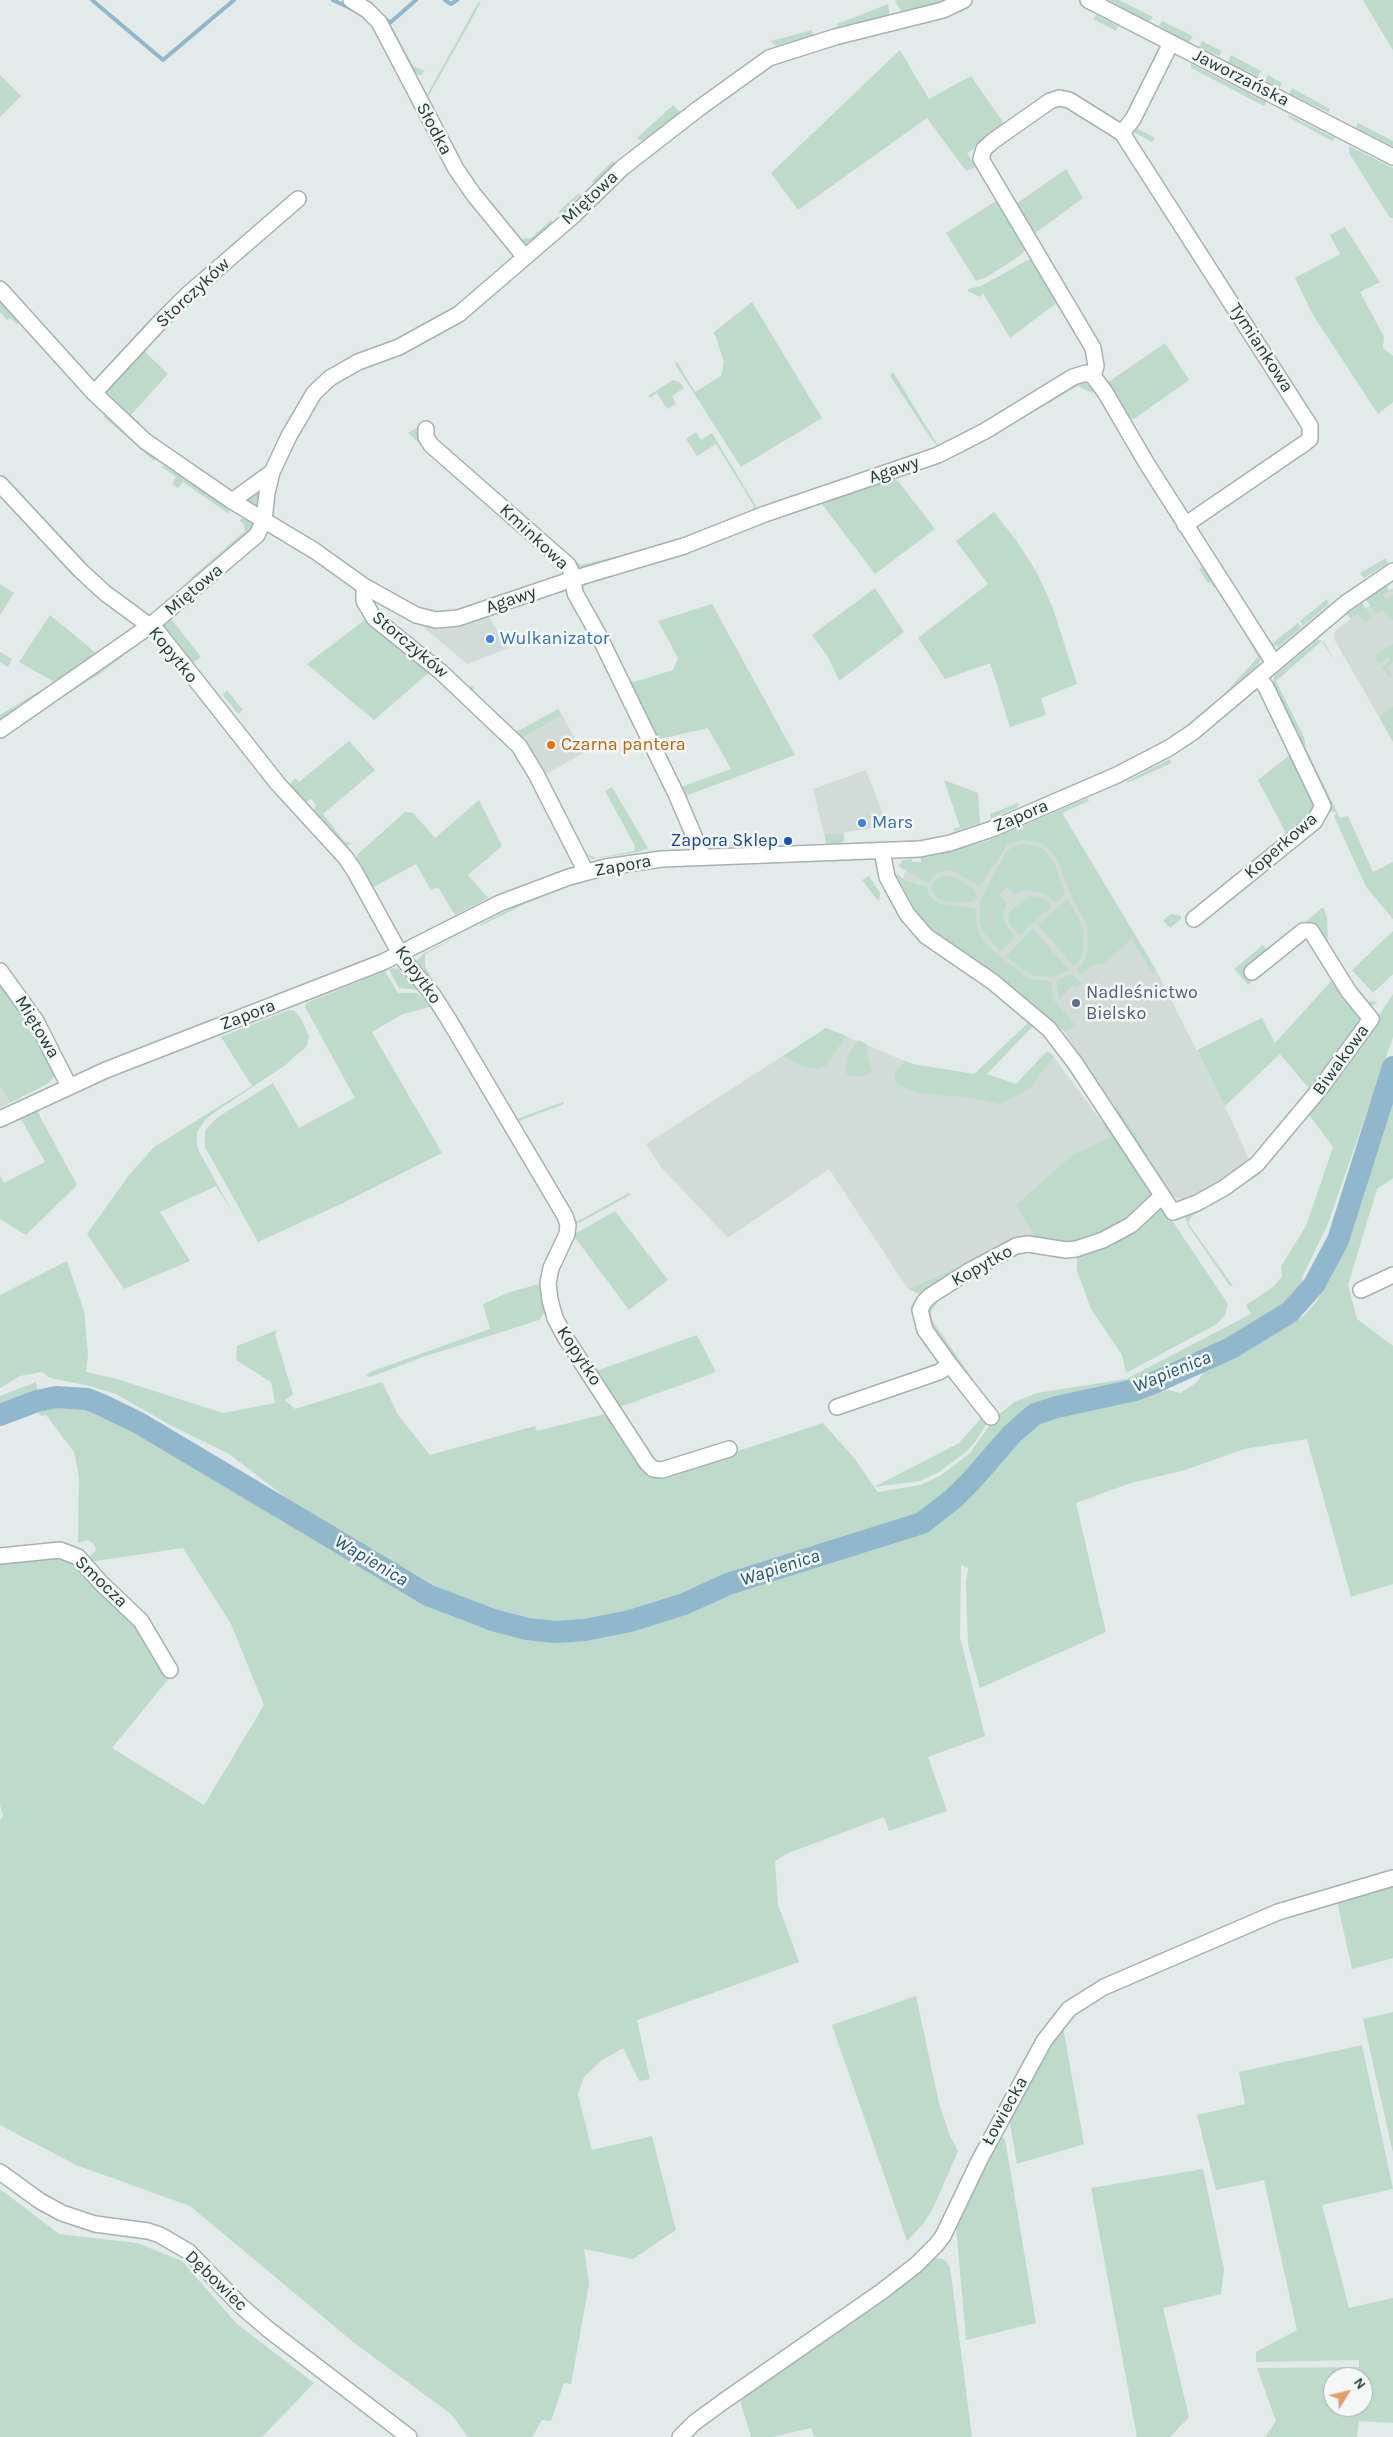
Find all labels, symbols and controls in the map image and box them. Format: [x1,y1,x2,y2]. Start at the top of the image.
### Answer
street label: Jaworzańska [1189,44,1293,112]
street label: Słodka [411,99,457,159]
street label: Miętowa [557,166,623,230]
street label: Storczyków [152,253,234,333]
street label: Tymiankowa [1224,299,1298,397]
street label: Agawy [866,451,922,489]
street label: Kminkowa [495,499,573,575]
street label: Miętowa [160,559,228,621]
street label: Agawy [483,581,539,619]
street label: Storczyków [367,607,453,683]
street label: Kopytko [144,622,202,688]
place label: Wulkanizator [500,628,609,650]
marker: Wulkanizator [484,633,496,645]
place label: Czarna pantera [561,734,686,756]
marker: Czarna pantera [545,739,557,751]
street label: Zapora [990,795,1052,837]
street label: Koperkowa [1240,808,1322,884]
place label: Mars [872,812,913,834]
marker: Mars [856,817,868,829]
place label: Zapora Sklep [671,830,778,852]
marker: Zapora Sklep [782,835,794,847]
street label: Zapora [593,850,653,882]
street label: Kopytko [390,942,446,1008]
place label: Nadleśnictwo Bielsko [1086,982,1198,1024]
street label: Miętowa [10,992,64,1062]
street label: Zapora [217,995,279,1035]
marker: Nadleśnictwo Bielsko [1070,997,1082,1009]
street label: Biwakowa [1308,1020,1374,1100]
street label: Kopytko [948,1240,1016,1292]
street label: Kopytko [552,1322,606,1390]
water label: Wapienica [1130,1346,1214,1398]
water label: Wapienica [330,1530,412,1592]
water label: Wapienica [737,1544,823,1592]
street label: Smocza [70,1552,132,1612]
street label: Łowiecka [977,2073,1033,2149]
street label: Dębowiec [180,2246,252,2316]
north arrow [1323,2367,1373,2417]
text: N [1350,2374,1370,2393]

